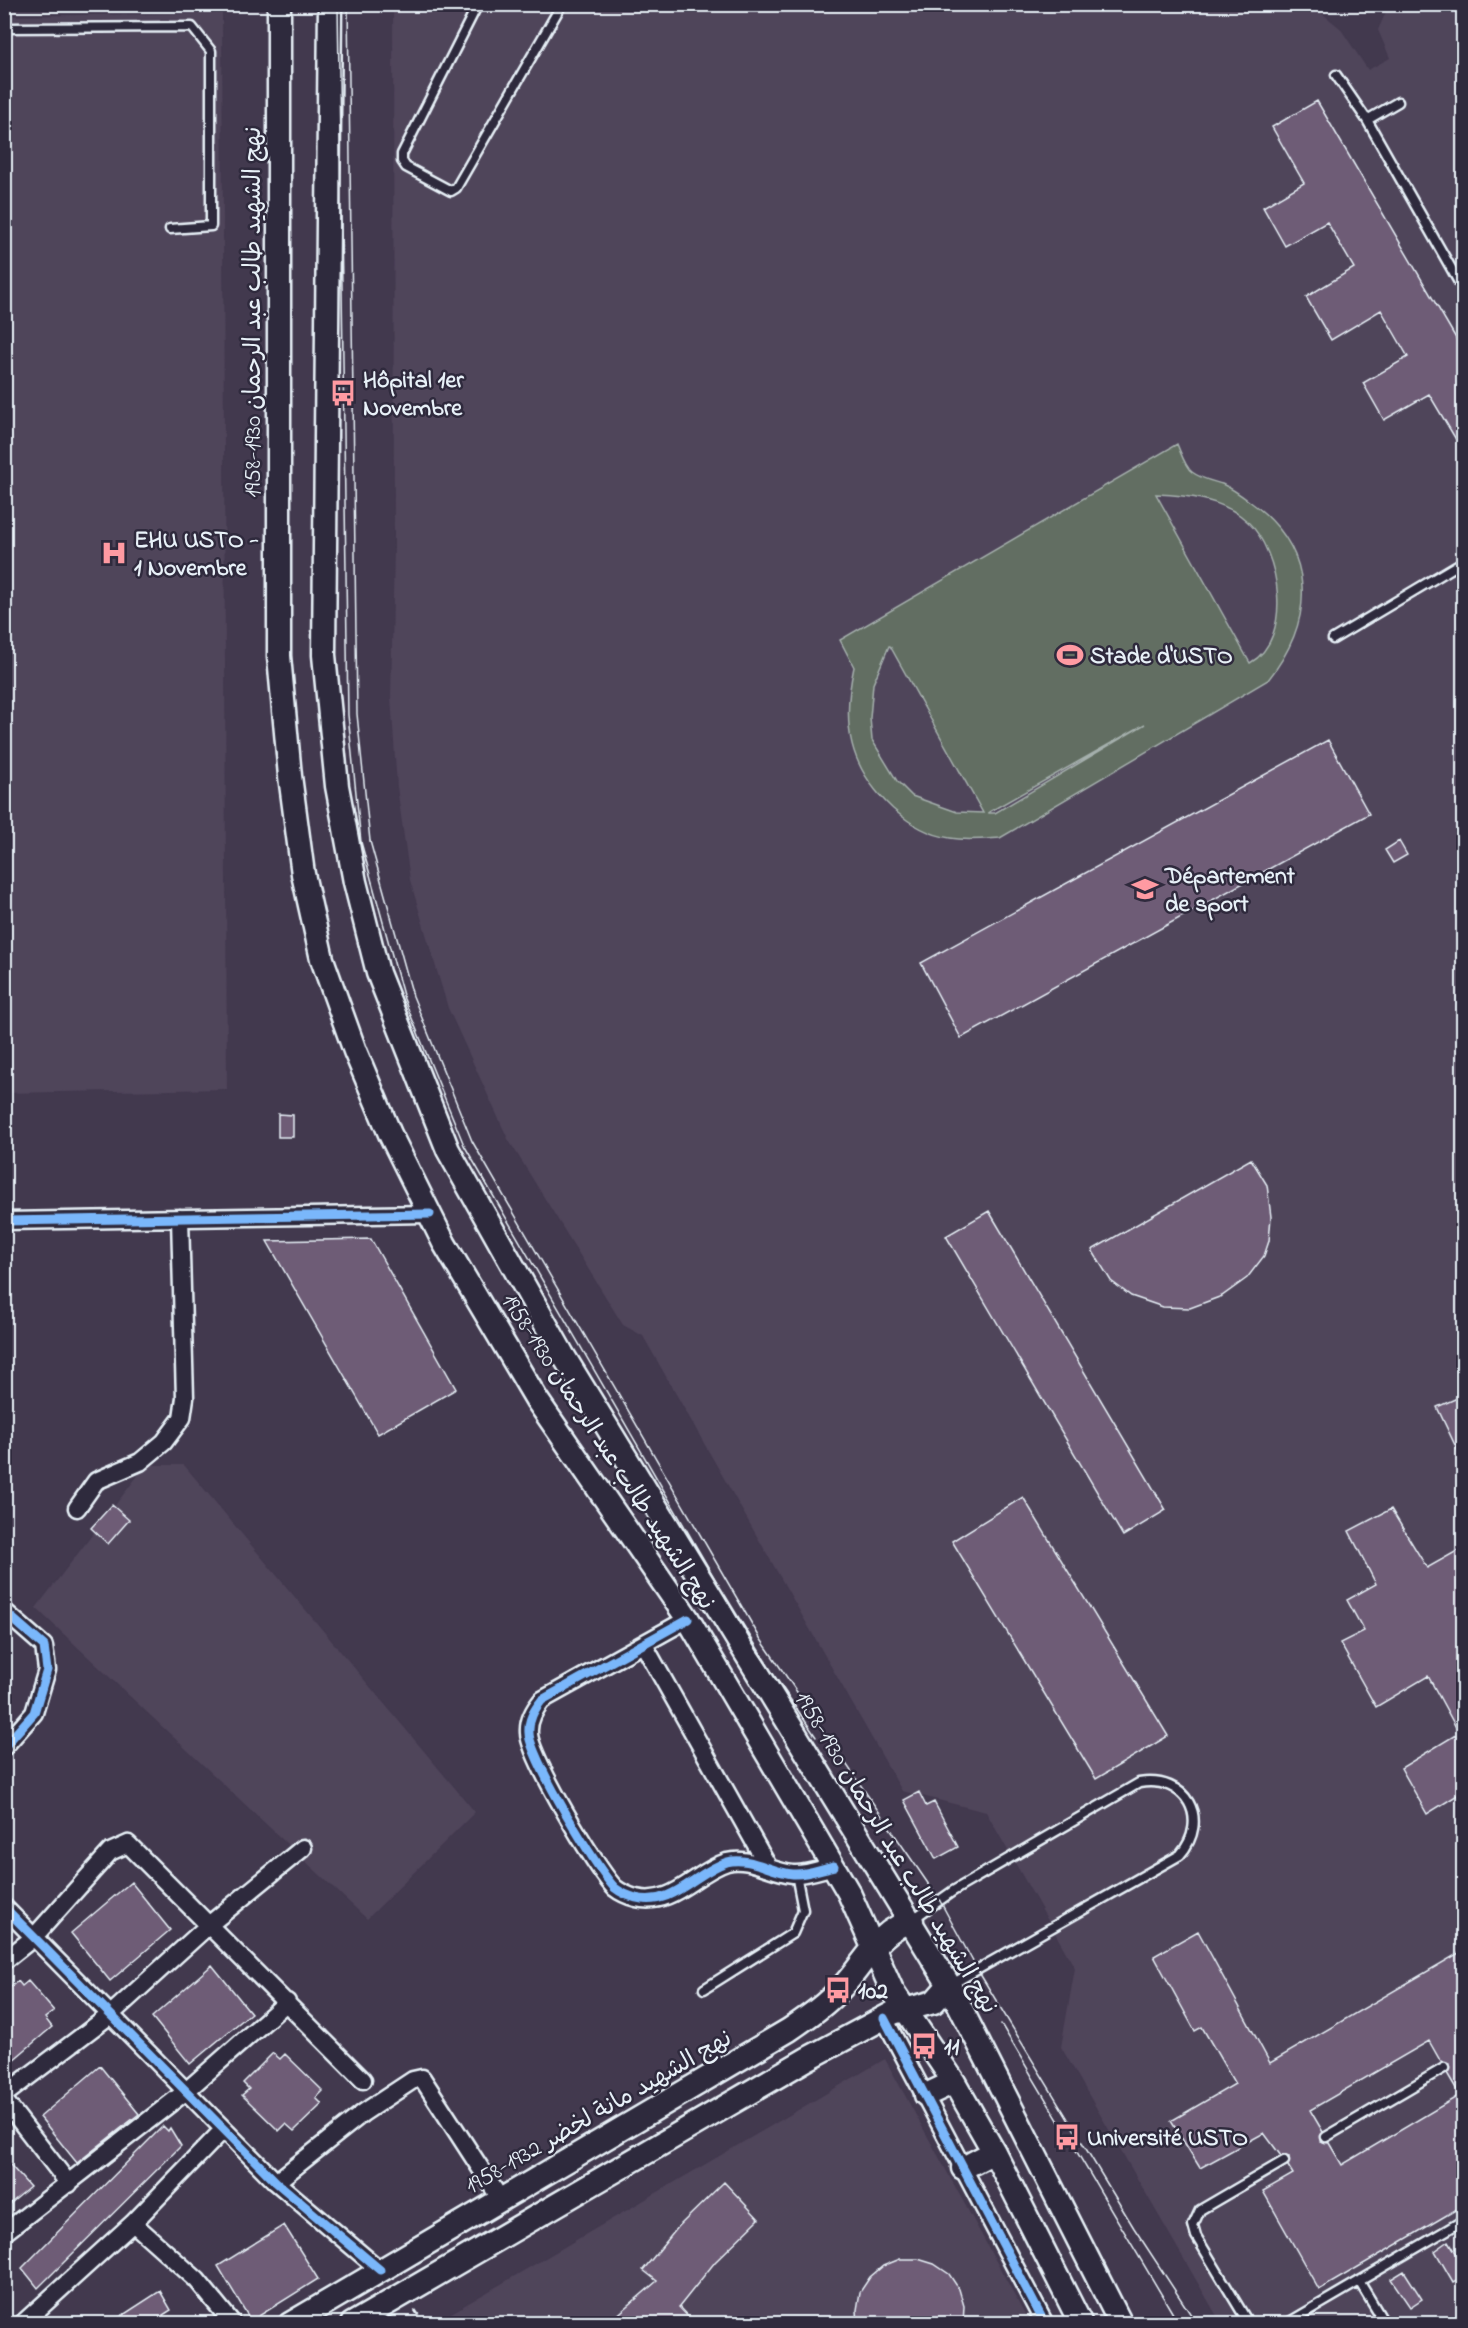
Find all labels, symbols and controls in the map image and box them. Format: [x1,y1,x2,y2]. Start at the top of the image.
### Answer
street label: نهج الشهيد طالب عبد الرحمان 1930-1958 [237,126,272,498]
place label: Hôpital 1er Novembre [363,364,464,427]
bus stop icon: Hôpital 1er Novembre [328,378,358,408]
place label: EHU USTO - 1 Novembre [134,524,259,587]
hospital icon: EHU USTO - 1 Novembre [99,538,129,568]
sports icon: Stade d'USTO [1055,640,1085,670]
place label: Stade d'USTO [1090,640,1233,675]
place label: Département de sport [1164,860,1296,923]
school or university icon: Département de sport [1130,874,1160,904]
street label: نهج الشهيد طالب عبد الرحمان 1930-1958 [491,1287,723,1618]
street label: نهج الشهيد طالب عبد الرحمان 1930-1958 [784,1685,1005,2021]
bus stop icon: 102 [823,1975,853,2005]
place label: 102 [858,1975,888,2010]
street label: نهج الشهيد مانة لخضر 1932-1958 [459,2022,739,2204]
bus stop icon: 11 [909,2031,939,2061]
place label: 11 [944,2031,960,2066]
bus stop icon: Université USTO [1052,2122,1082,2152]
place label: Université USTO [1087,2122,1248,2157]

